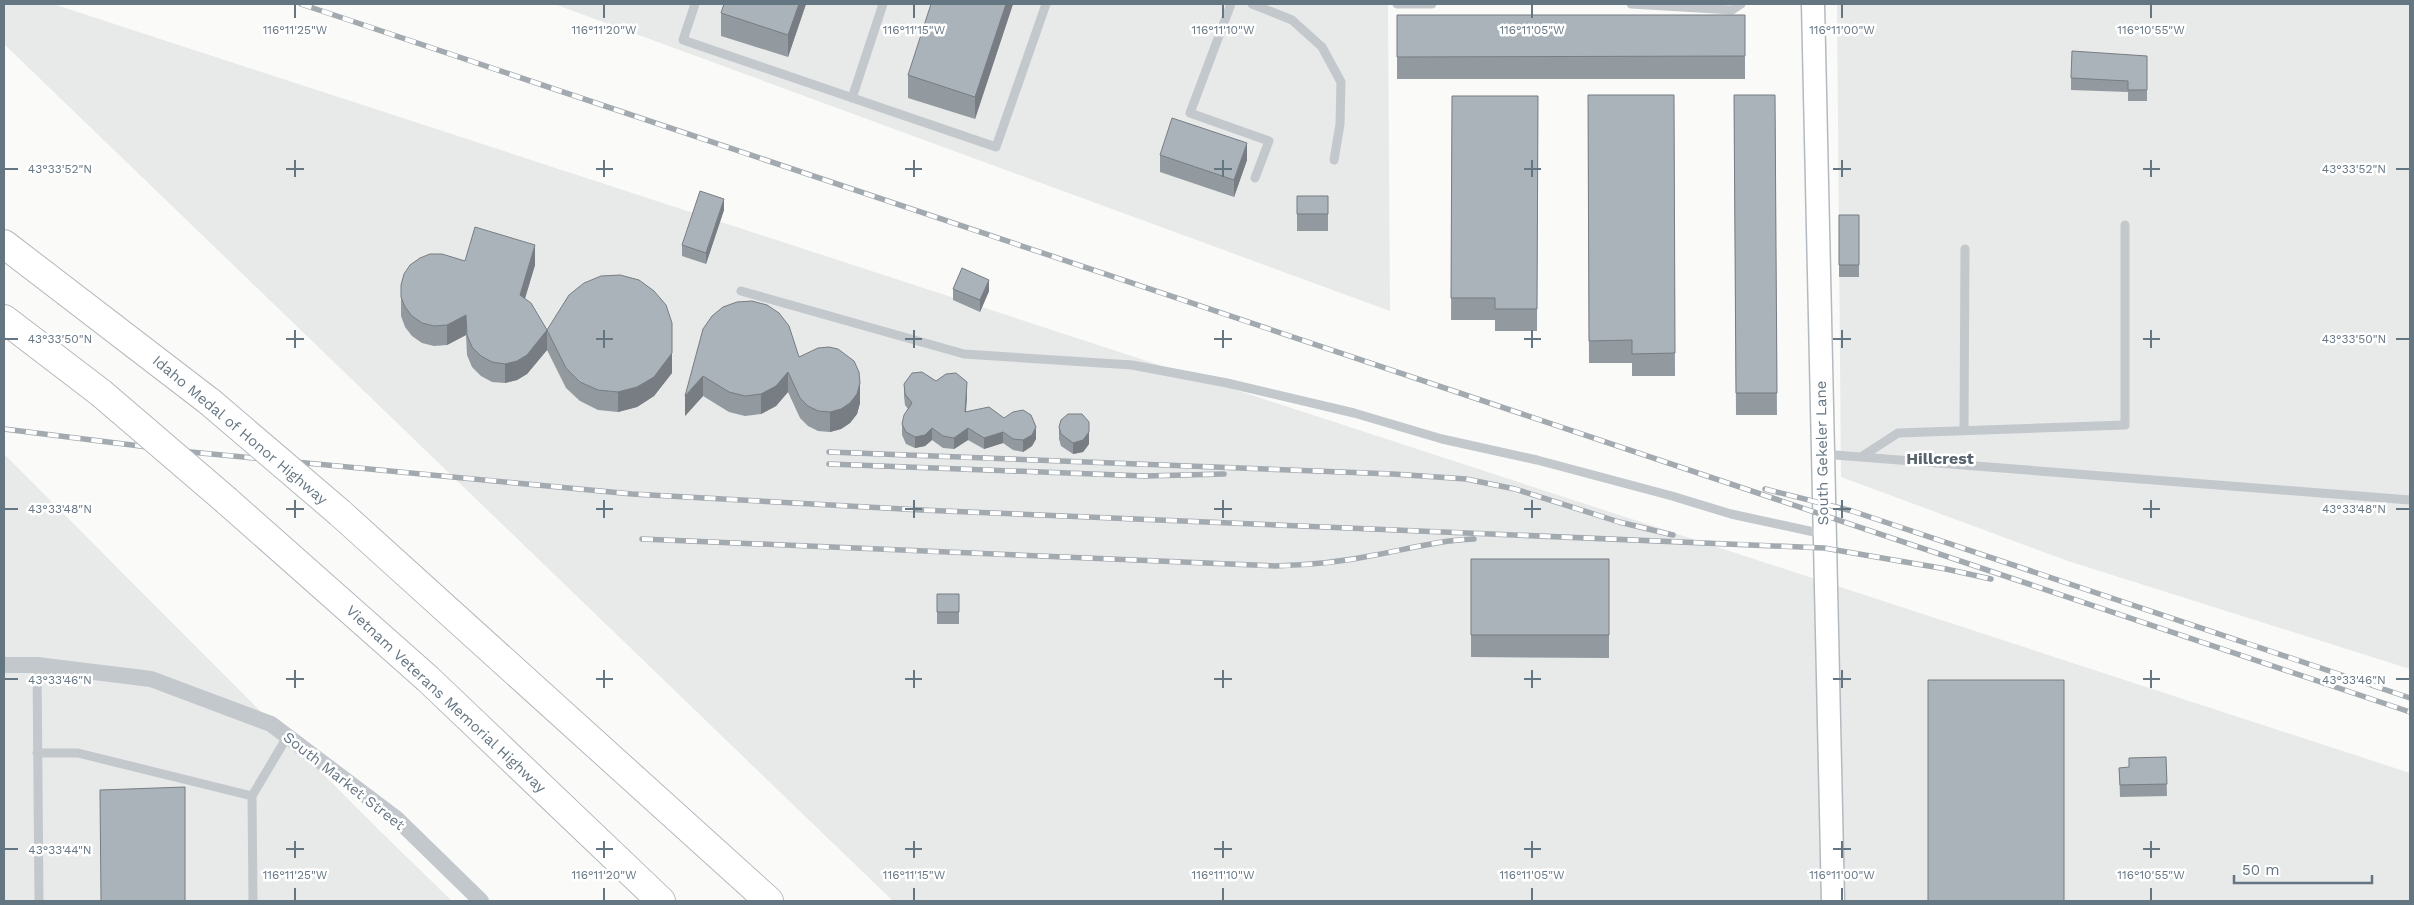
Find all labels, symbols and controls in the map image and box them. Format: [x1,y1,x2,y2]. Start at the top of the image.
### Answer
text: 116°11'25"W [263,23,328,37]
text: 116°11'20"W [571,23,637,37]
text: 116°11'15"W [883,23,946,37]
text: 116°11'10"W [1192,23,1255,37]
text: 116°11'05"W [1499,23,1565,37]
text: 116°11'00"W [1809,23,1875,37]
text: 116°10'55"W [2117,23,2185,37]
text: 43°33'52"N [28,162,92,176]
text: 43°33'52"N [2322,162,2386,176]
text: 43°33'50"N [28,332,92,346]
text: 43°33'50"N [2322,332,2386,346]
street label: Idaho Medal of Honor Highway [149,352,331,509]
street label: South Gekeler Lane [1812,381,1832,525]
district label: Hillcrest [1906,449,1974,468]
text: 43°33'48"N [28,502,92,516]
text: 43°33'48"N [2322,502,2386,516]
street label: Vietnam Veterans Memorial Highway [342,601,550,797]
text: 43°33'46"N [28,673,92,687]
text: 43°33'46"N [2322,673,2386,687]
street label: South Market Street [280,728,409,834]
text: 43°33'44"N [28,843,92,857]
scale bar [2234,852,2372,884]
text: 50 m [2242,861,2279,879]
text: 116°11'25"W [263,868,328,882]
text: 116°11'20"W [571,868,637,882]
text: 116°11'15"W [883,868,946,882]
text: 116°11'10"W [1192,868,1255,882]
text: 116°11'05"W [1499,868,1565,882]
text: 116°11'00"W [1809,868,1875,882]
text: 116°10'55"W [2117,868,2185,882]

